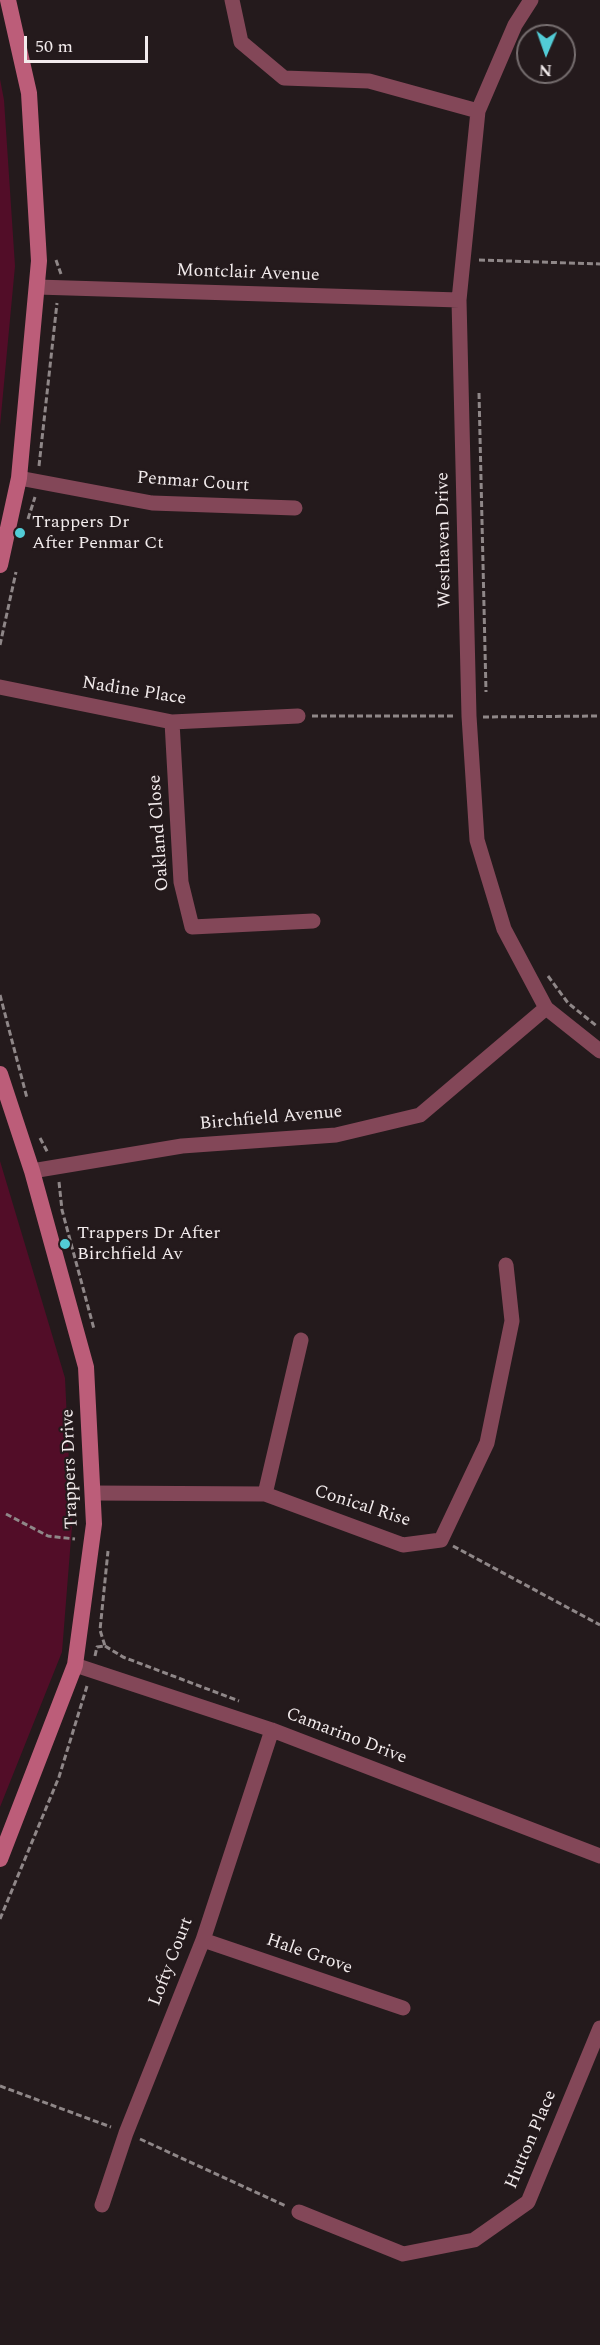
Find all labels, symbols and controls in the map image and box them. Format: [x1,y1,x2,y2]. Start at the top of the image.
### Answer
scale bar [27,24,152,62]
north arrow [516,24,576,84]
text: 50 m [35,33,73,60]
text: N [538,58,552,82]
street label: Montclair Avenue [176,261,320,287]
street label: Penmar Court [136,468,250,498]
street label: Westhaven Drive [433,472,457,608]
place label: Trappers Dr After Penmar Ct [32,512,164,554]
marker: Trappers Dr After Penmar Ct [13,526,27,540]
street label: Nadine Place [80,673,188,711]
street label: Oakland Close [145,774,175,892]
street label: Birchfield Avenue [199,1102,343,1136]
place label: Trappers Dr After Birchfield Av [77,1223,220,1266]
marker: Trappers Dr After Birchfield Av [58,1237,72,1251]
street label: Trappers Drive [58,1408,84,1530]
street label: Conical Rise [311,1481,413,1533]
street label: Camarino Drive [283,1704,409,1770]
street label: Lofty Court [145,1915,199,2009]
street label: Hale Grove [263,1930,355,1980]
street label: Hutton Place [502,2087,562,2193]

